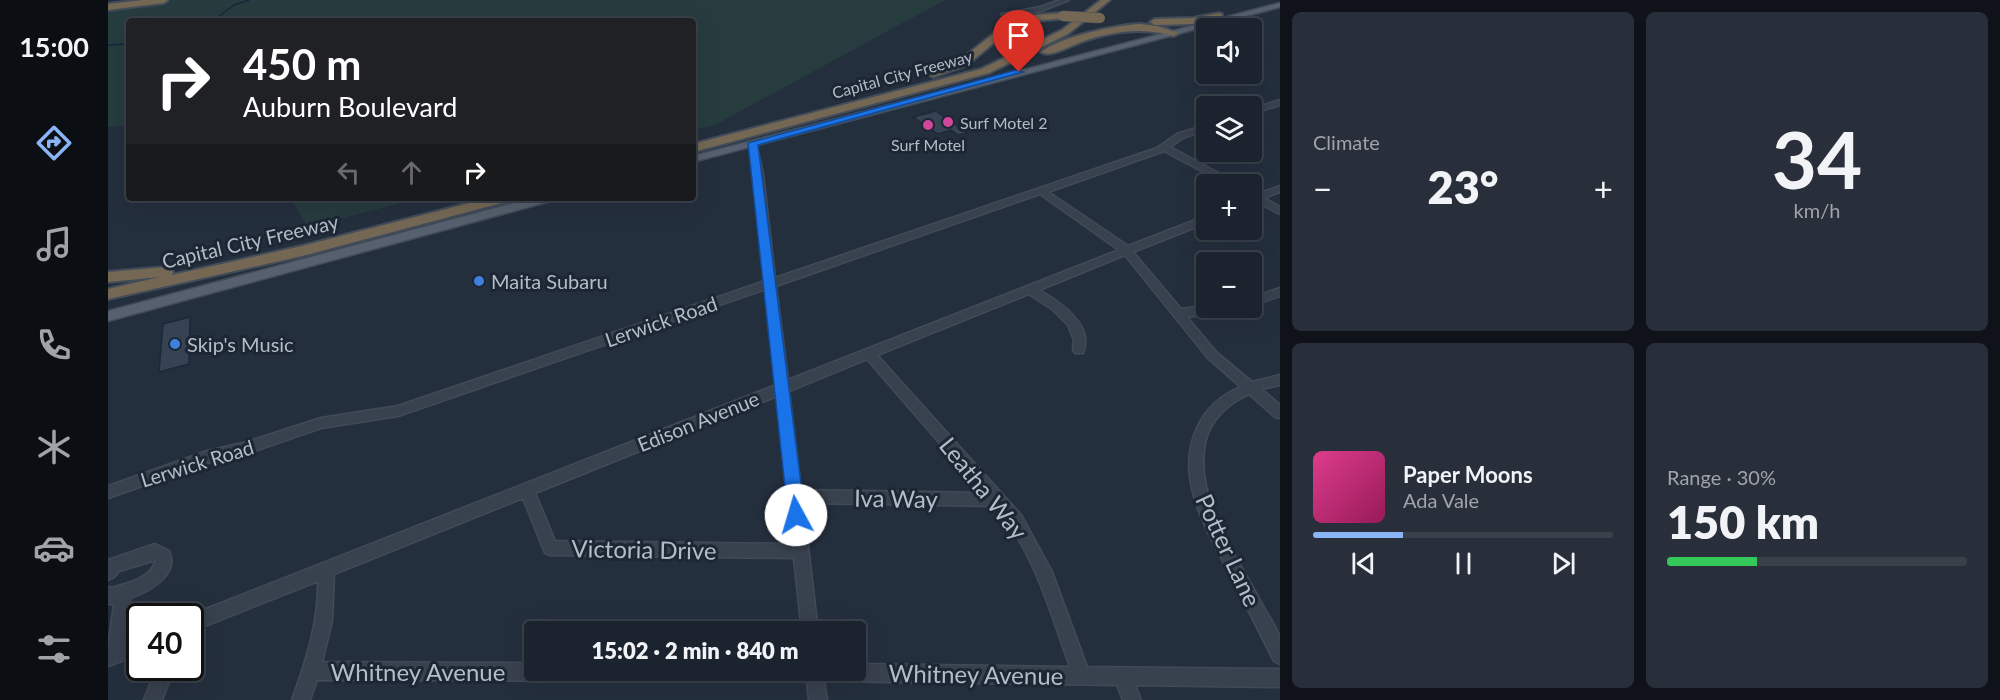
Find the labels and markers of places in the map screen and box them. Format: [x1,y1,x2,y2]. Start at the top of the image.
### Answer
pin [993,10,1044,72]
place label: Surf Motel 2 [960,113,1048,132]
marker: Surf Motel 2 [941,115,955,129]
marker: Surf Motel [921,118,935,132]
place label: Surf Motel [891,135,965,154]
place label: Maita Subaru [491,269,608,293]
marker: Maita Subaru [472,274,486,288]
place label: Skip's Music [187,332,294,356]
marker: Skip's Music [168,337,182,351]

